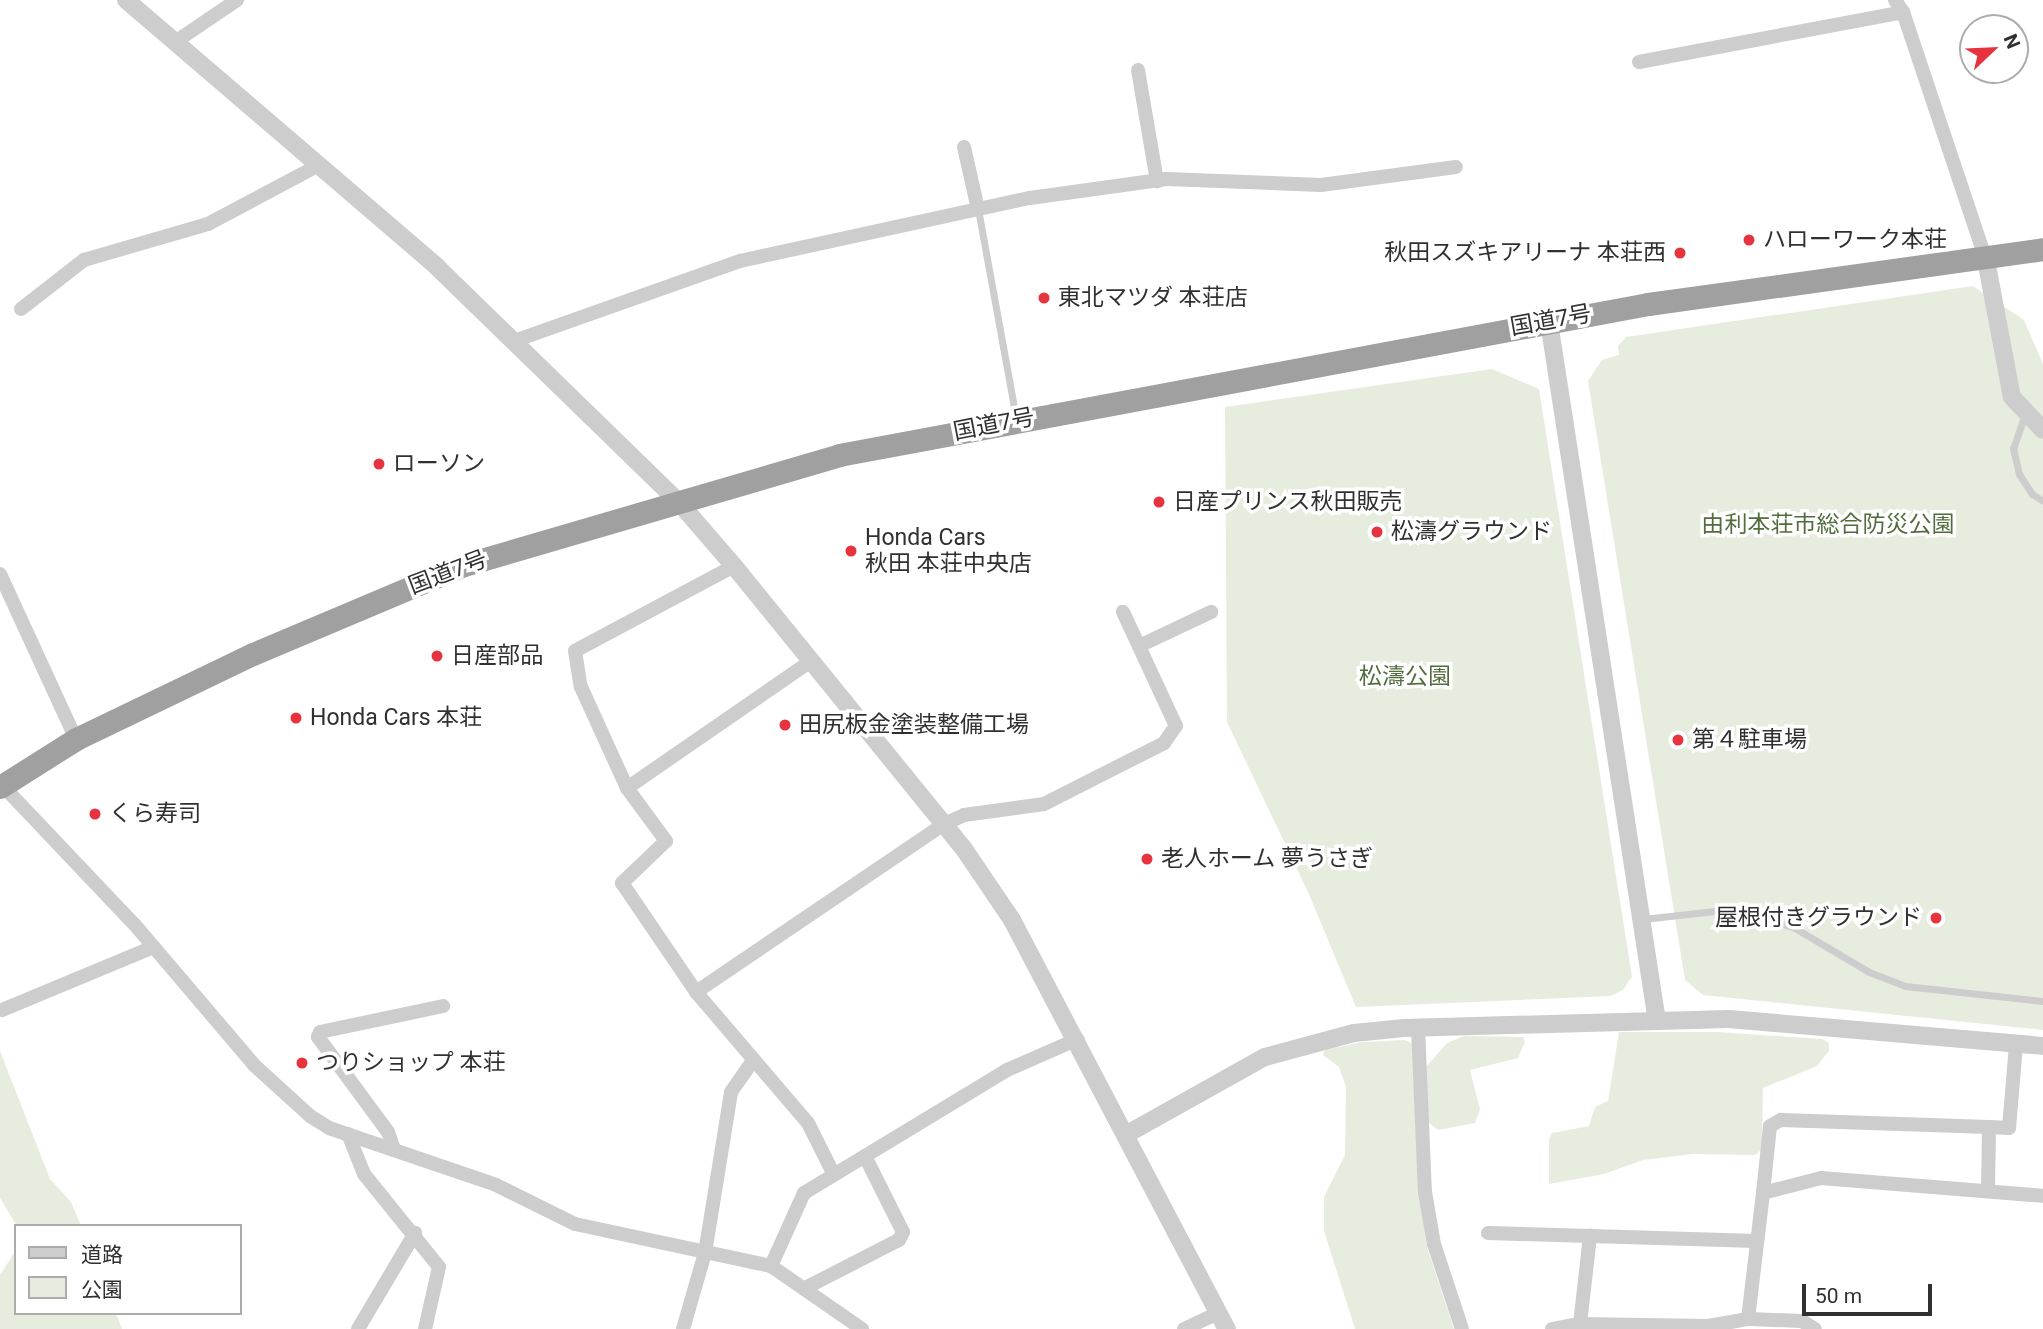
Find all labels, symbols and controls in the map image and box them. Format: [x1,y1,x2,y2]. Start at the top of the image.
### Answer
north arrow [1959,14,2029,84]
text: N [1999,31,2025,52]
place label: ハローワーク本荘 [1763,226,1947,254]
marker: ハローワーク本荘 [1741,232,1757,248]
place label: 秋田スズキアリーナ 本荘西 [1384,239,1666,267]
marker: 秋田スズキアリーナ 本荘西 [1672,245,1688,261]
place label: 東北マツダ 本荘店 [1058,284,1248,312]
marker: 東北マツダ 本荘店 [1036,290,1052,306]
street label: 国道7号 [1508,300,1594,342]
street label: 国道7号 [951,404,1037,446]
place label: ローソン [393,450,485,478]
marker: ローソン [371,456,387,472]
place label: 日産プリンス秋田販売 [1173,488,1403,516]
marker: 日産プリンス秋田販売 [1151,494,1167,510]
park label: 由利本荘市総合防災公園 [1702,511,1954,539]
place label: 松濤グラウンド [1391,518,1552,546]
place label: Honda Cars 秋田 本荘中央店 [865,524,1032,578]
marker: 松濤グラウンド [1369,524,1385,540]
marker: Honda Cars 秋田 本荘中央店 [843,543,859,559]
street label: 国道7号 [405,545,491,601]
place label: 日産部品 [451,642,543,670]
marker: 日産部品 [429,648,445,664]
park label: 松濤公園 [1359,663,1451,691]
place label: Honda Cars 本荘 [310,704,482,732]
marker: Honda Cars 本荘 [288,710,304,726]
place label: 田尻板金塗装整備工場 [799,711,1029,739]
marker: 田尻板金塗装整備工場 [777,717,793,733]
place label: 第４駐車場 [1692,726,1807,754]
marker: 第４駐車場 [1670,732,1686,748]
place label: くら寿司 [109,800,201,828]
marker: くら寿司 [87,806,103,822]
place label: 老人ホーム 夢うさぎ [1161,845,1374,873]
marker: 老人ホーム 夢うさぎ [1139,851,1155,867]
place label: 屋根付きグラウンド [1715,904,1922,932]
marker: 屋根付きグラウンド [1928,910,1944,926]
place label: つりショップ 本荘 [316,1049,506,1077]
marker: つりショップ 本荘 [294,1055,310,1071]
legend [14,1224,242,1315]
text: 道路 [81,1243,123,1267]
scale bar [1805,1270,1934,1314]
text: 公園 [81,1278,123,1302]
text: 50 m [1815,1284,1862,1308]

